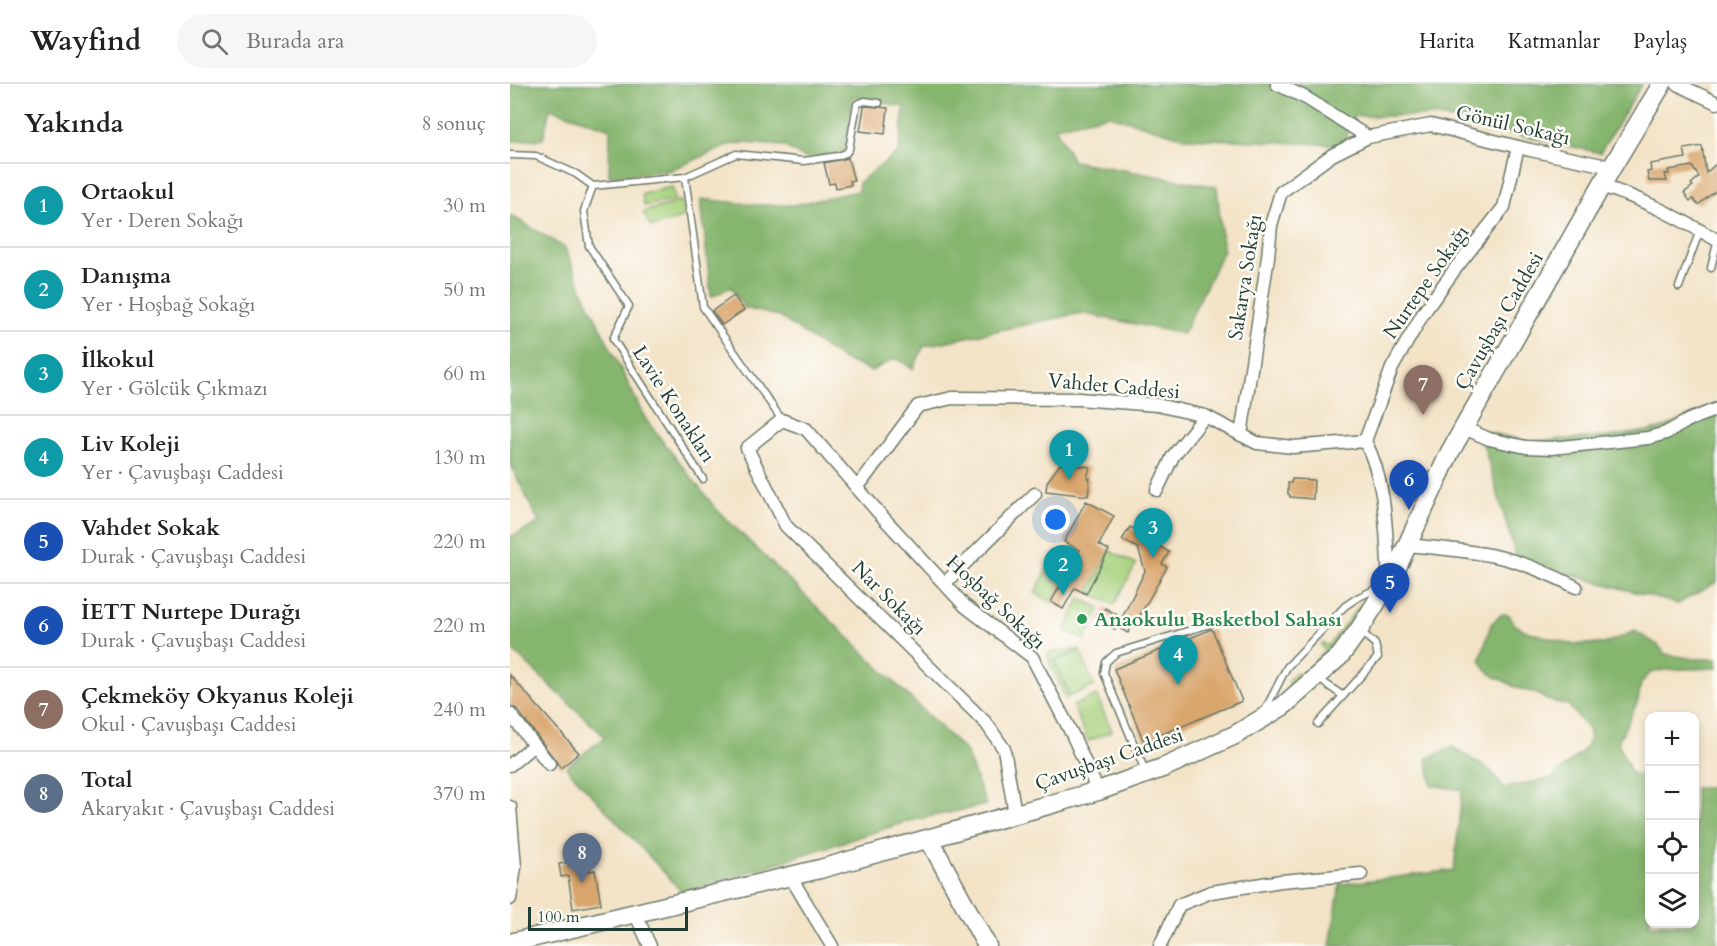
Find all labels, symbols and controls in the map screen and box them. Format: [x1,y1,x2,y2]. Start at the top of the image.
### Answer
search box [177,14,597,68]
text: Wayfind [30,22,141,60]
icon: search [198,25,231,58]
text: Burada ara [246,26,345,56]
text: Harita [1419,27,1475,56]
text: Katmanlar [1508,27,1600,56]
text: Paylaş [1633,27,1687,56]
street label: Gönül Sokağı [1453,99,1573,151]
text: Yakında [24,106,124,141]
text: 8 sonuç [421,110,486,137]
text: Ortaokul [81,177,174,207]
text: 1 [38,192,49,219]
text: 30 m [443,192,486,219]
text: Yer · Deren Sokağı [81,207,244,234]
street label: Sakarya Sokağı [1222,212,1268,342]
street label: Nurtepe Sokağı [1377,220,1475,344]
street label: Çavuşbaşı Caddesi [1448,247,1550,395]
text: Danışma [81,261,171,291]
text: 2 [38,276,49,303]
text: 50 m [443,276,486,303]
text: Yer · Hoşbağ Sokağı [81,291,255,318]
street label: Lavie Konakları [626,340,722,468]
text: İlkokul [81,345,154,375]
text: 3 [38,360,49,387]
text: 60 m [443,360,486,387]
pin: 7 [1404,366,1442,415]
street label: Vahdet Caddesi [1047,367,1181,405]
text: Yer · Gölcük Çıkmazı [81,375,268,402]
text: Liv Koleji [81,429,180,459]
pin: 1 [1050,430,1088,480]
text: 4 [38,444,49,471]
text: 130 m [433,444,486,471]
text: Yer · Çavuşbaşı Caddesi [81,459,284,486]
pin: 6 [1390,460,1428,510]
your location [1041,505,1070,534]
pin: 3 [1134,508,1172,558]
text: Vahdet Sokak [81,513,220,543]
text: 5 [38,528,49,555]
text: 220 m [433,528,486,555]
text: Durak · Çavuşbaşı Caddesi [81,543,306,570]
pin: 2 [1044,546,1082,595]
street label: Hoşbağ Sokağı [940,549,1052,655]
street label: Nar Sokağı [846,555,933,642]
pin: 5 [1370,564,1410,613]
text: İETT Nurtepe Durağı [81,597,301,627]
place label: Anaokulu Basketbol Sahası [1094,606,1342,633]
text: 6 [38,612,49,639]
text: 220 m [433,612,486,639]
marker: Anaokulu Basketbol Sahası [1075,612,1089,626]
text: Durak · Çavuşbaşı Caddesi [81,627,306,654]
pin: 4 [1158,636,1198,685]
text: Çekmeköy Okyanus Koleji [81,681,354,711]
text: 7 [38,696,49,723]
text: 240 m [433,696,486,723]
text: Okul · Çavuşbaşı Caddesi [81,711,296,738]
map controls [1645,712,1699,928]
button: + [1645,712,1699,766]
street label: Çavuşbaşı Caddesi [1031,721,1187,797]
text: Total [81,765,132,795]
button: − [1645,766,1699,820]
text: 8 [38,780,49,807]
text: 370 m [433,780,486,807]
text: Akaryakıt · Çavuşbaşı Caddesi [81,795,335,822]
button: locate [1645,820,1699,874]
pin: 8 [562,834,602,883]
button: layers [1645,874,1699,928]
scale bar [528,904,688,932]
text: 100 m [537,906,579,928]

